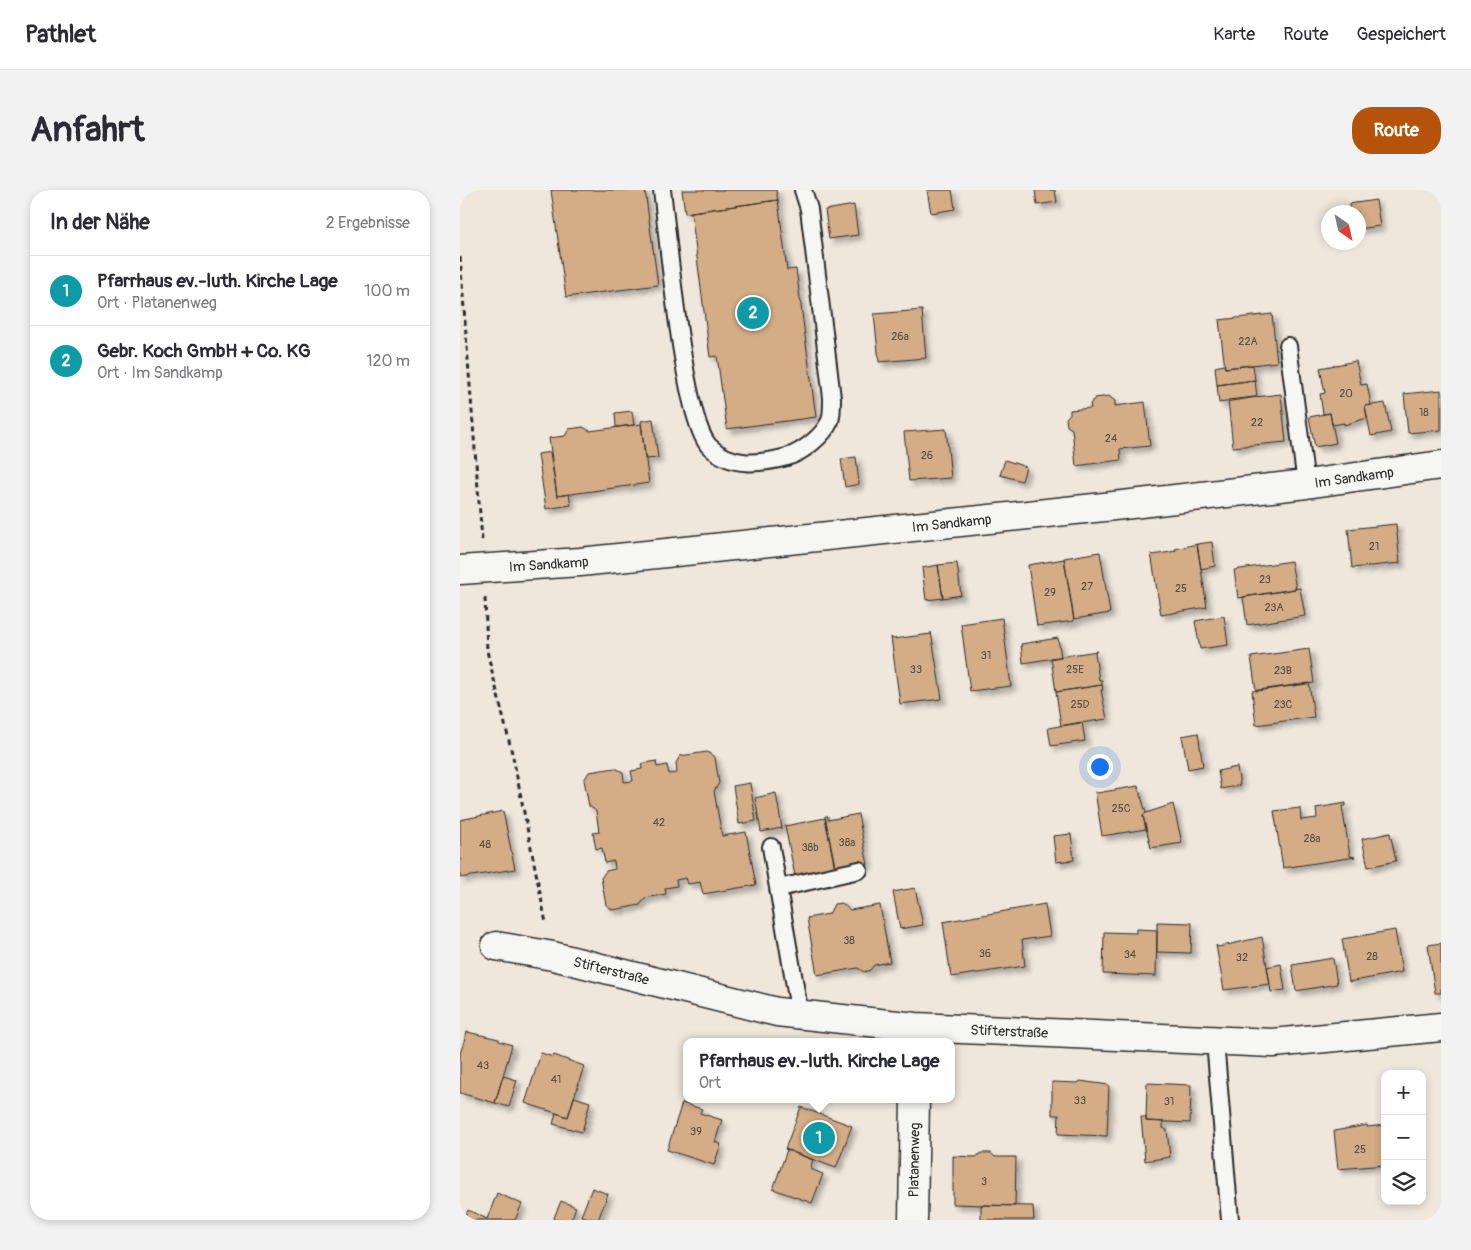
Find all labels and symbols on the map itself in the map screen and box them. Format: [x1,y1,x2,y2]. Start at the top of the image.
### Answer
north arrow [1321,205,1366,250]
pin: 2 [737,294,769,332]
house number: 26a [891,330,909,343]
house number: 22A [1238,335,1258,348]
house number: 20 [1339,387,1353,400]
house number: 18 [1419,406,1429,419]
house number: 22 [1251,416,1263,429]
house number: 24 [1105,432,1118,445]
house number: 26 [921,449,933,462]
street label: Im Sandkamp [1313,463,1395,491]
street label: Im Sandkamp [911,510,993,536]
house number: 21 [1369,540,1379,553]
street label: Im Sandkamp [508,553,590,575]
house number: 23 [1259,573,1271,586]
house number: 27 [1081,580,1093,593]
house number: 25 [1175,582,1187,595]
house number: 29 [1044,586,1056,599]
house number: 23A [1264,601,1284,614]
house number: 31 [981,649,991,662]
house number: 33 [910,663,922,676]
house number: 25E [1066,663,1084,676]
house number: 23B [1274,664,1292,677]
house number: 25D [1070,698,1090,711]
house number: 23C [1274,698,1293,711]
your location [1087,754,1113,780]
house number: 25C [1112,802,1131,815]
house number: 42 [653,816,665,829]
house number: 28a [1304,832,1320,845]
house number: 38a [839,836,855,849]
house number: 48 [479,838,491,851]
house number: 38b [801,841,819,854]
house number: 38 [843,934,855,947]
house number: 36 [979,947,991,960]
house number: 34 [1124,948,1137,961]
house number: 28 [1366,950,1378,963]
house number: 32 [1236,951,1248,964]
street label: Stifterstraße [572,953,651,988]
street label: Stifterstraße [970,1021,1049,1041]
house number: 43 [477,1059,489,1072]
house number: 41 [551,1073,561,1086]
house number: 33 [1074,1094,1086,1107]
house number: 31 [1164,1095,1174,1108]
pin: 1 [803,1119,835,1157]
street label: Platanenweg [905,1122,923,1198]
house number: 39 [690,1125,702,1138]
house number: 25 [1354,1143,1366,1156]
house number: 3 [981,1175,987,1188]

